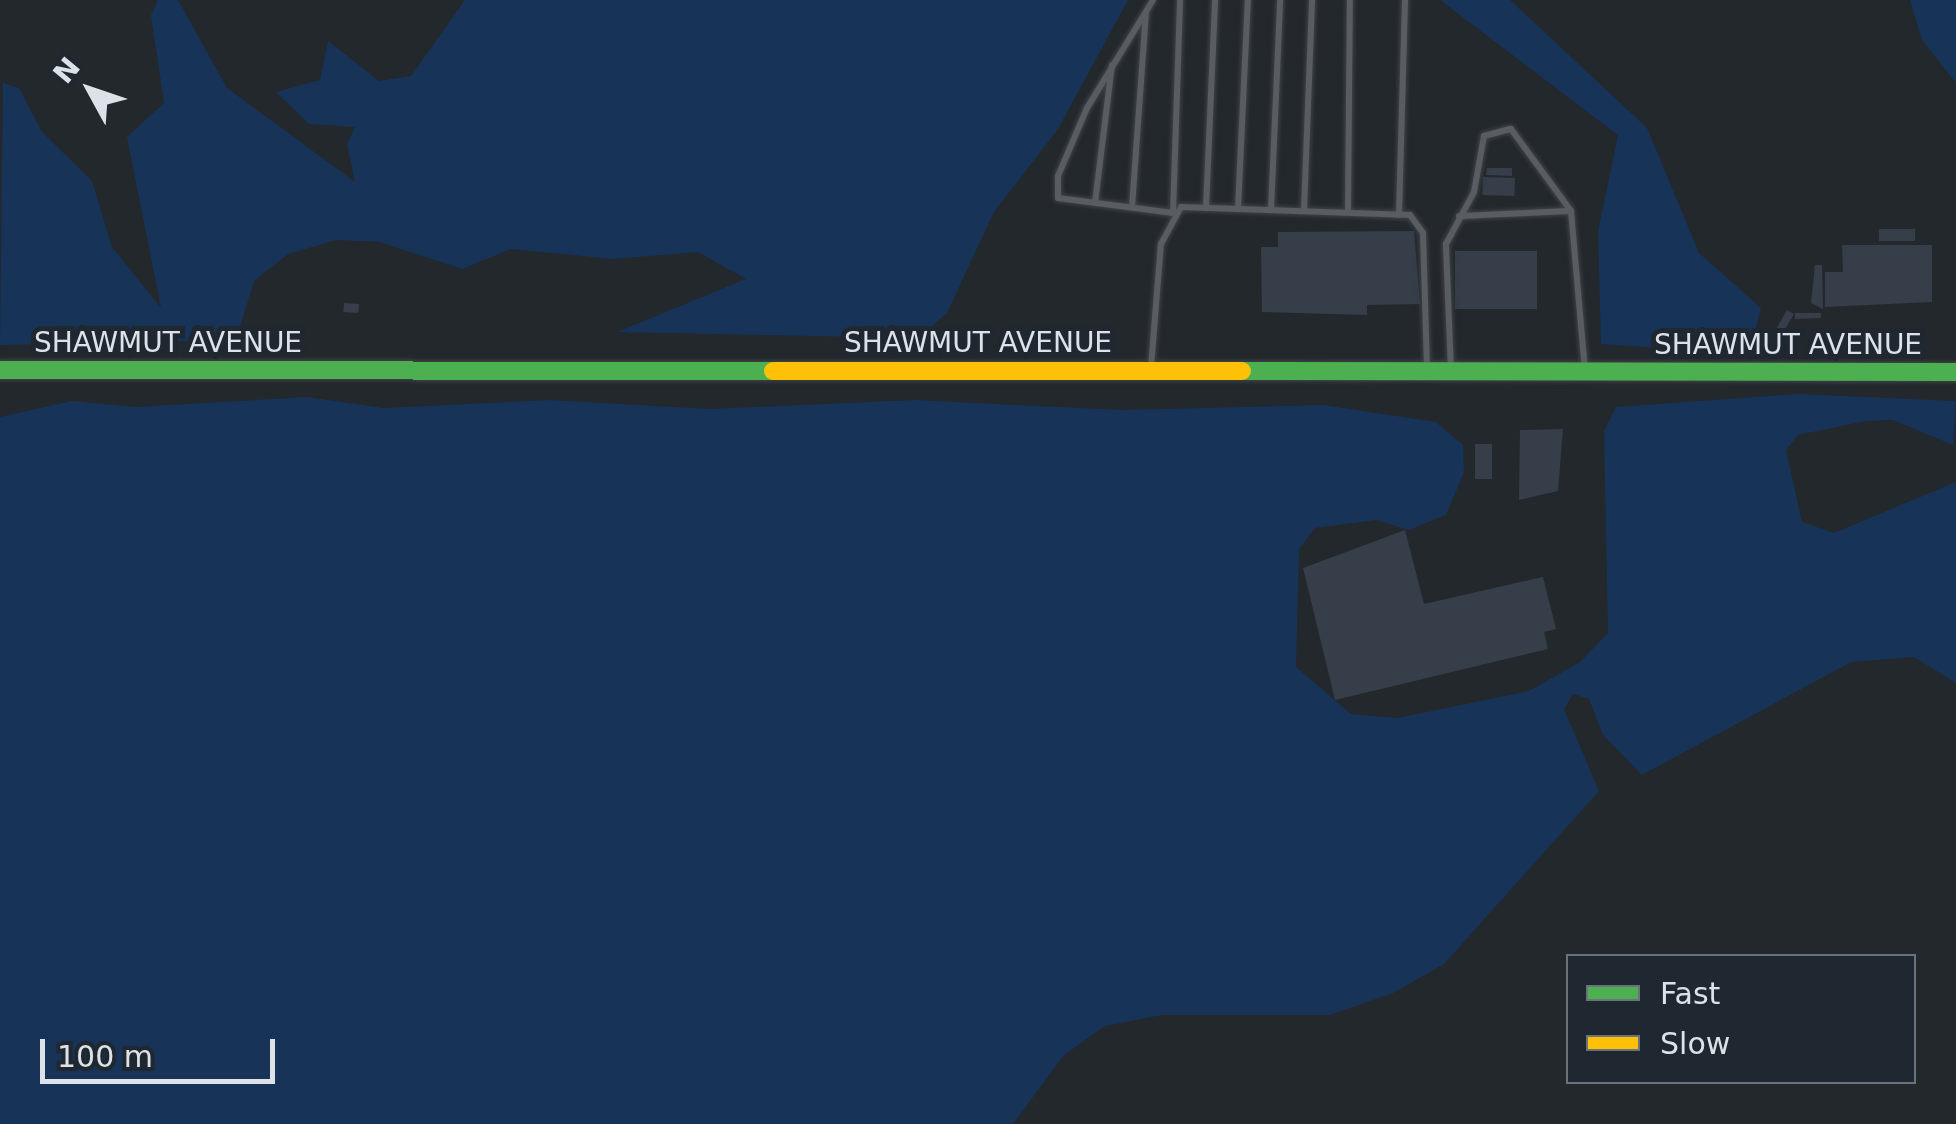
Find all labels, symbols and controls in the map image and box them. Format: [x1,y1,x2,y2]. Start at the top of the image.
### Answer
north arrow [40,40,140,140]
text: N [46,51,87,90]
street label: SHAWMUT AVENUE [34,326,302,360]
street label: SHAWMUT AVENUE [844,326,1112,360]
street label: SHAWMUT AVENUE [1654,328,1922,362]
legend [1566,954,1916,1084]
text: Fast [1660,976,1720,1011]
scale bar [45,1019,280,1081]
text: Slow [1660,1026,1730,1061]
text: 100 m [57,1039,153,1074]

